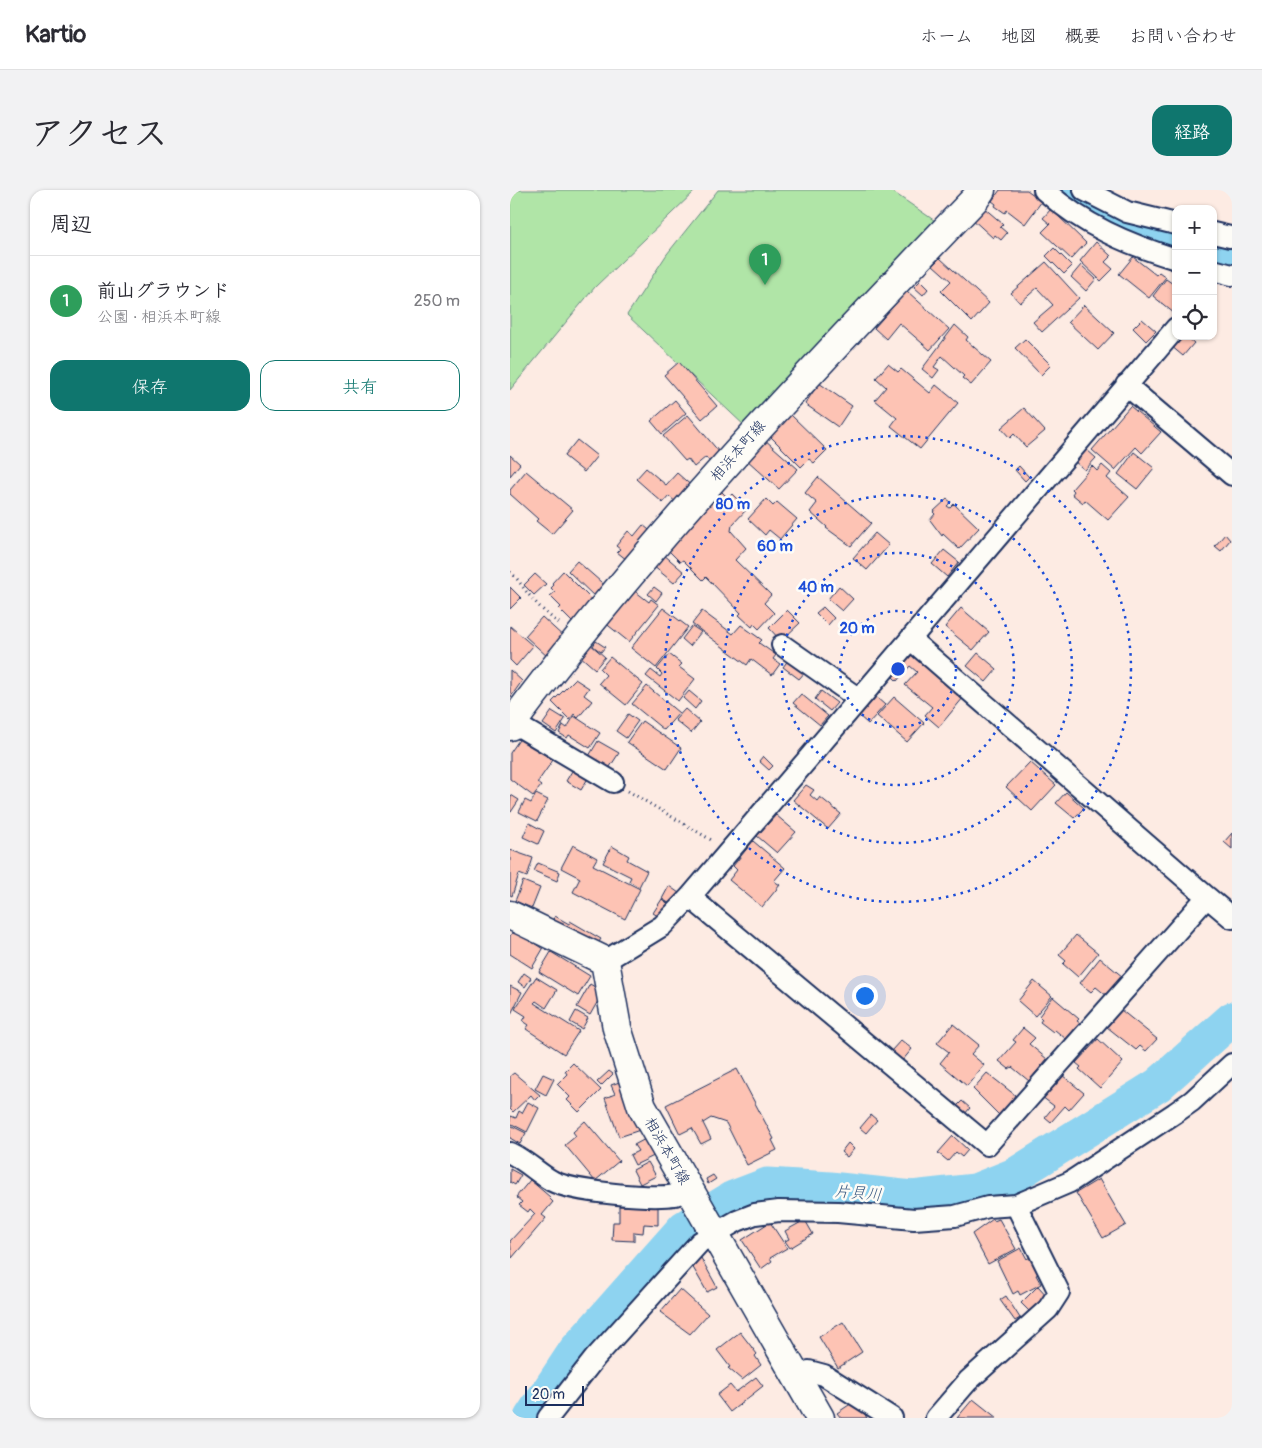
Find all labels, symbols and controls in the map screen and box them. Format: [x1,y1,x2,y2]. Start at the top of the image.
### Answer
text: Kartio [25,20,86,49]
text: ホーム [920,25,973,48]
text: 地図 [1001,25,1037,48]
text: 概要 [1065,25,1101,48]
text: お問い合わせ [1129,25,1237,48]
button: 経路 [1152,105,1232,156]
text: アクセス [30,112,168,156]
map controls [1172,205,1217,340]
button: + [1172,205,1217,250]
text: 周辺 [50,211,92,238]
pin: 1 [749,244,781,285]
button: − [1172,250,1217,295]
text: 前山グラウンド [97,279,230,303]
text: 1 [63,291,69,311]
text: 250 m [414,291,460,311]
button: locate [1172,295,1217,340]
text: 公園 · 相浜本町線 [97,307,221,327]
button: 保存 [50,360,250,411]
button: 共有 [260,360,460,411]
street label: 相浜本町線 [706,416,770,486]
text: 80 m [716,495,750,514]
text: 60 m [757,537,793,556]
text: 40 m [798,578,834,597]
text: 20 m [839,619,875,638]
centre of rings [889,660,907,678]
your location [852,983,878,1009]
street label: 相浜本町線 [640,1114,694,1188]
water label: 片貝川 [833,1181,883,1205]
scale bar [525,1383,584,1406]
text: 20 m [532,1386,565,1403]

